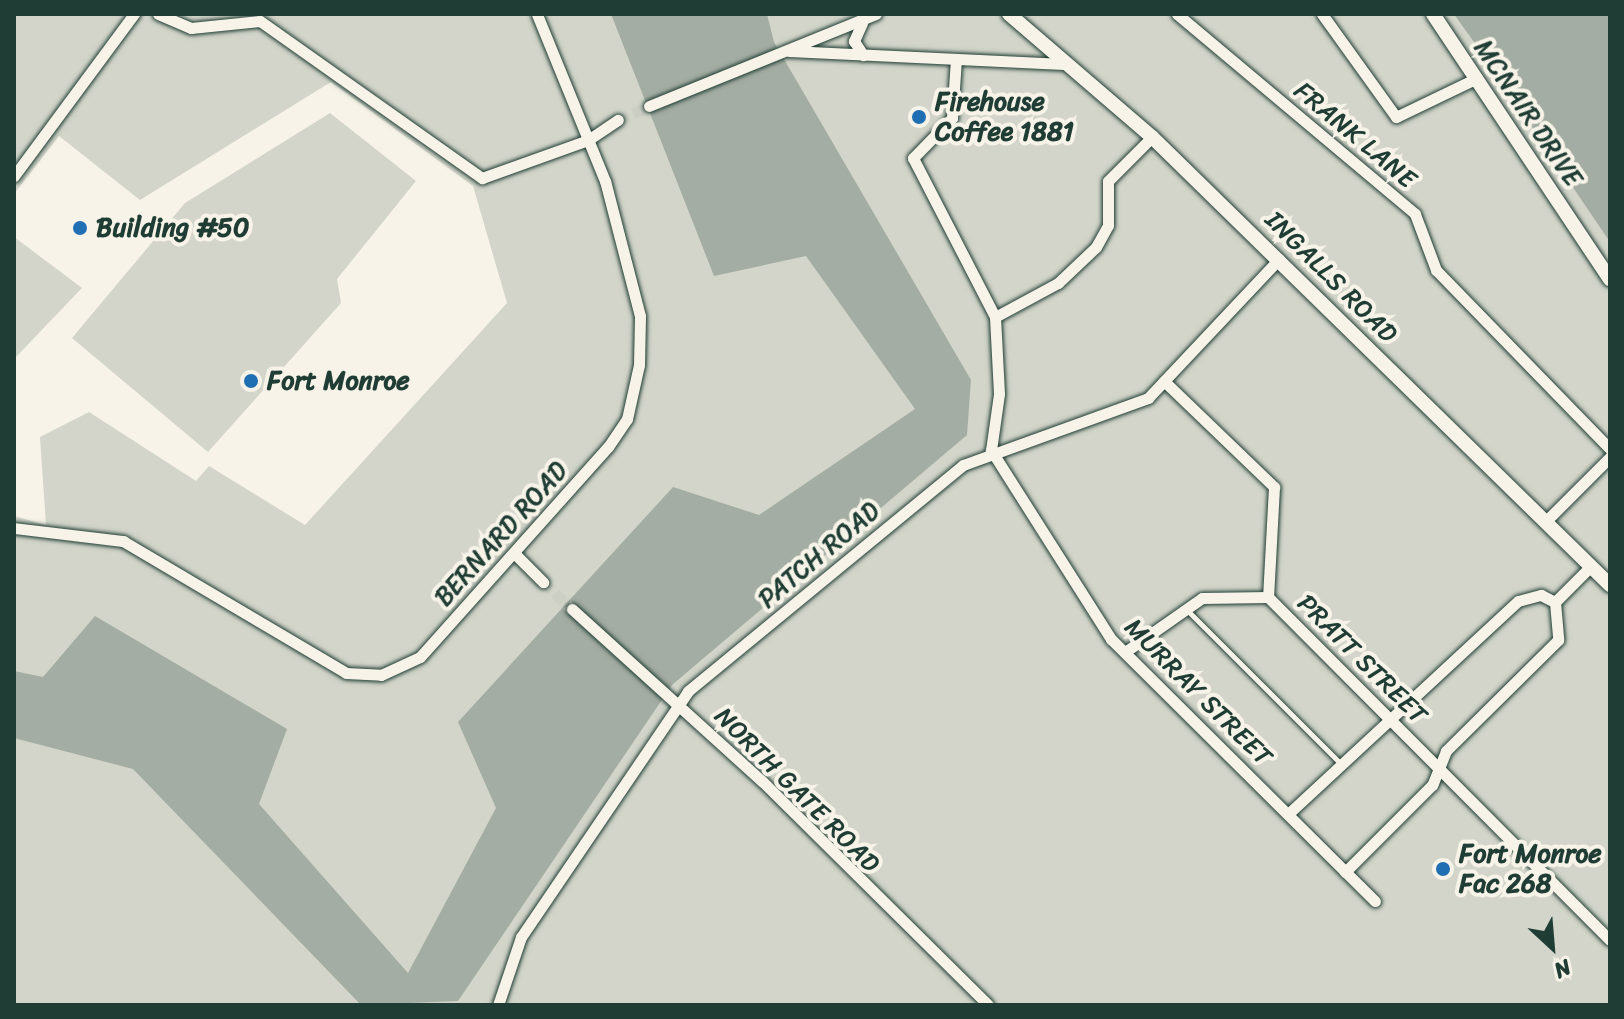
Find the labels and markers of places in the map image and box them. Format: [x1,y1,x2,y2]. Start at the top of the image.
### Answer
place label: Firehouse Coffee 1881 [935,86,1074,148]
marker: Firehouse Coffee 1881 [910,108,928,126]
place label: Building #50 [96,212,249,244]
marker: Building #50 [71,219,89,237]
place label: Fort Monroe [267,365,408,397]
marker: Fort Monroe [242,372,260,390]
place label: Fort Monroe Fac 268 [1459,838,1600,900]
marker: Fort Monroe Fac 268 [1434,860,1452,878]

